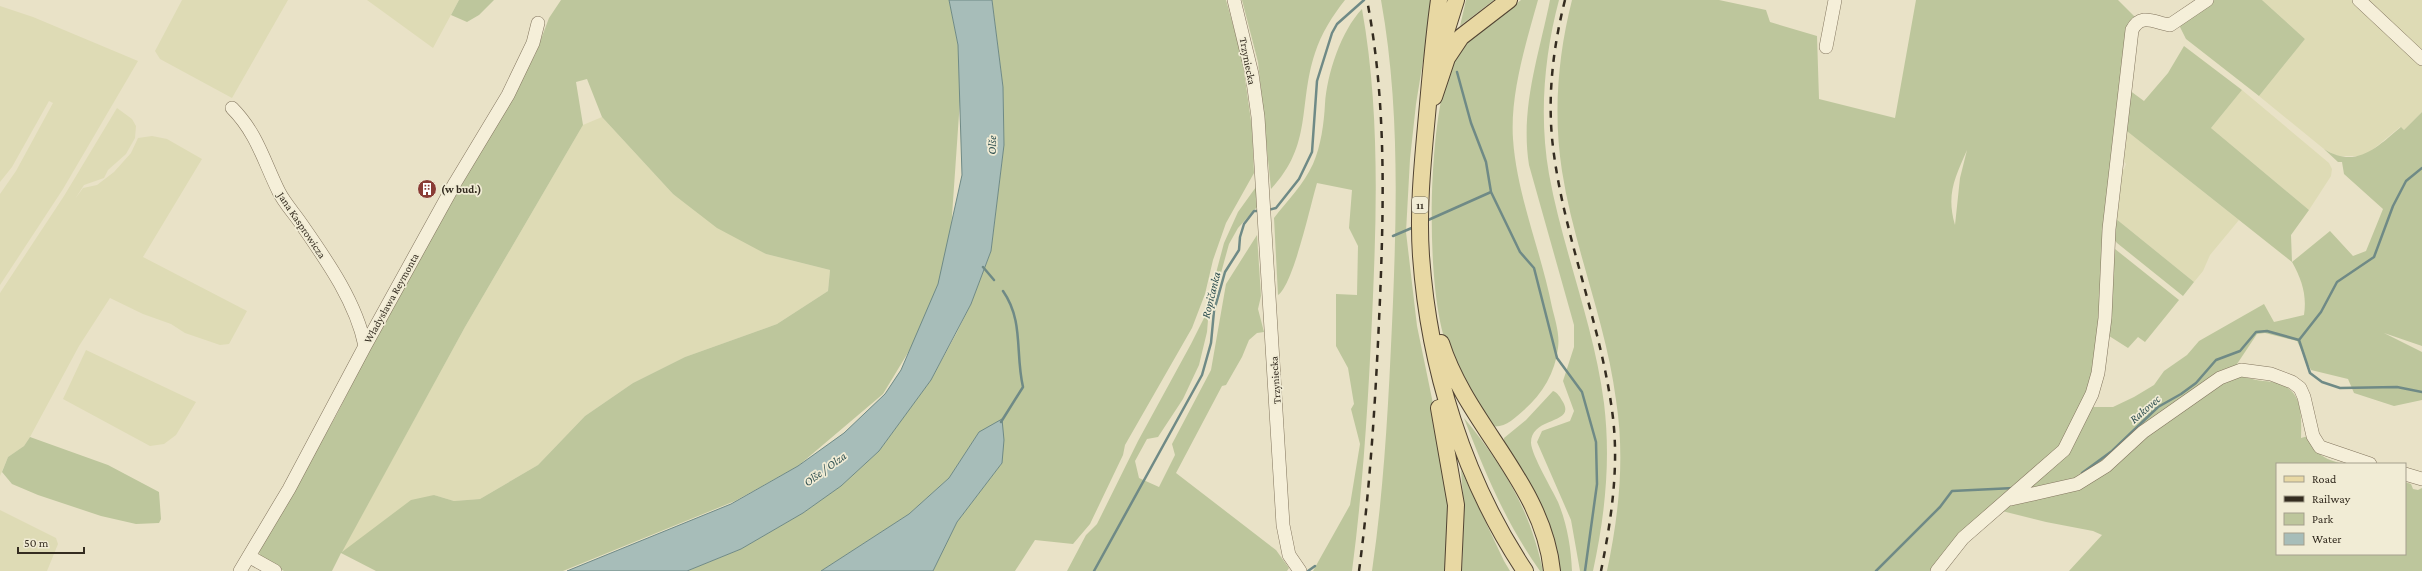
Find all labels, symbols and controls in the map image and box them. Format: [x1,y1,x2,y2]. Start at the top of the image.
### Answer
street label: Trzyniecka [1237,36,1258,86]
water label: Olše [985,135,999,155]
building icon: (w bud.) [416,178,438,200]
place label: (w bud.) [441,183,481,196]
street label: Jana Kasprowicza [274,189,329,261]
road number: 11 [1412,197,1428,213]
street label: Władysława Reymonta [361,251,422,346]
water label: Ropičanka [1198,270,1224,320]
street label: Trzyniecka [1267,356,1284,404]
water label: Rakovec [2127,391,2164,426]
water label: Olše / Olza [801,449,849,489]
legend [2276,463,2406,555]
text: Road [2312,472,2337,486]
text: Railway [2312,492,2351,506]
text: Park [2312,512,2334,526]
scale bar [18,529,84,555]
text: Water [2312,532,2342,546]
text: 50 m [24,536,49,550]

